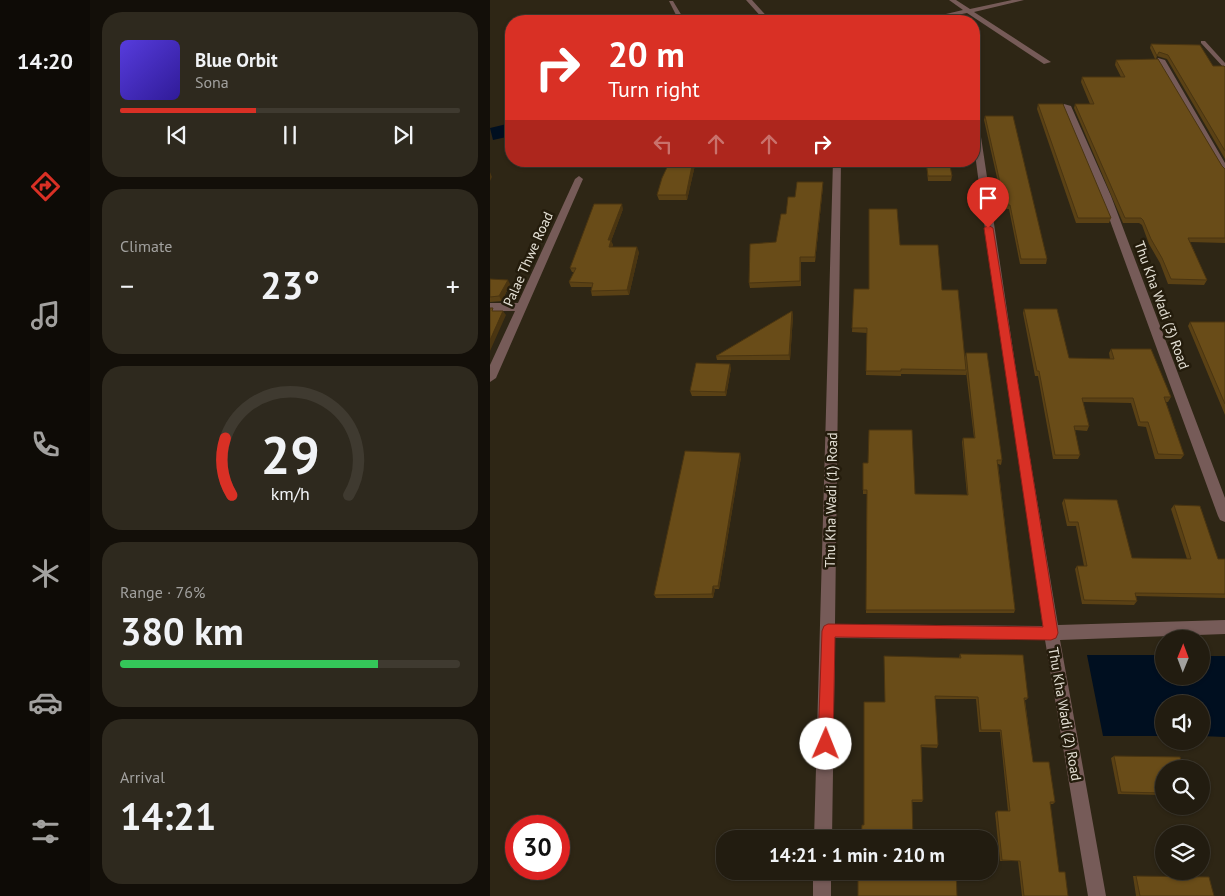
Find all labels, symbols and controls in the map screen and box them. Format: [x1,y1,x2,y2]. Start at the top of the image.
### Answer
text: 20 m [608,31,685,77]
icon: right [525,35,590,100]
text: 14:20 [17,47,73,75]
text: Blue Orbit [195,48,278,72]
text: Sona [195,72,229,92]
text: Turn right [608,75,700,103]
icon: previous [163,121,191,149]
icon: pause [276,121,304,149]
icon: next [389,121,417,149]
icon: left [649,130,677,158]
icon: ahead [702,130,730,158]
icon: ahead [755,130,783,158]
icon: right [808,130,836,158]
icon: directions [28,169,63,204]
pin [967,177,1009,228]
icon: arrive [974,184,1002,212]
street label: Palae Thwe Road [499,209,557,309]
text: Climate [120,236,172,256]
street label: Thu Kha Wadi (3) Road [1130,238,1194,372]
text: 23° [260,260,320,309]
text: − [120,267,134,304]
text: + [446,267,460,304]
icon: music [28,298,63,333]
text: 29 [261,421,319,488]
icon: phone [28,427,63,462]
street label: Thu Kha Wadi (1) Road [821,432,841,568]
text: km/h [270,482,310,505]
icon: climate [28,556,63,591]
text: Range · 76% [120,582,205,602]
text: 380 km [120,606,244,655]
north arrow [1155,630,1210,685]
map controls [1155,630,1210,880]
street label: Thu Kha Wadi (2) Road [1044,646,1086,782]
icon: car [28,685,63,720]
button: sound [1155,695,1210,750]
position arrow [799,717,851,769]
button: search [1155,760,1210,815]
text: Arrival [120,767,165,787]
text: 14:21 [120,791,216,840]
icon: filters [28,814,63,849]
speed limit sign: 30 [505,815,570,880]
button: layers [1155,825,1210,880]
text: 14:21 · 1 min · 210 m [769,843,945,867]

